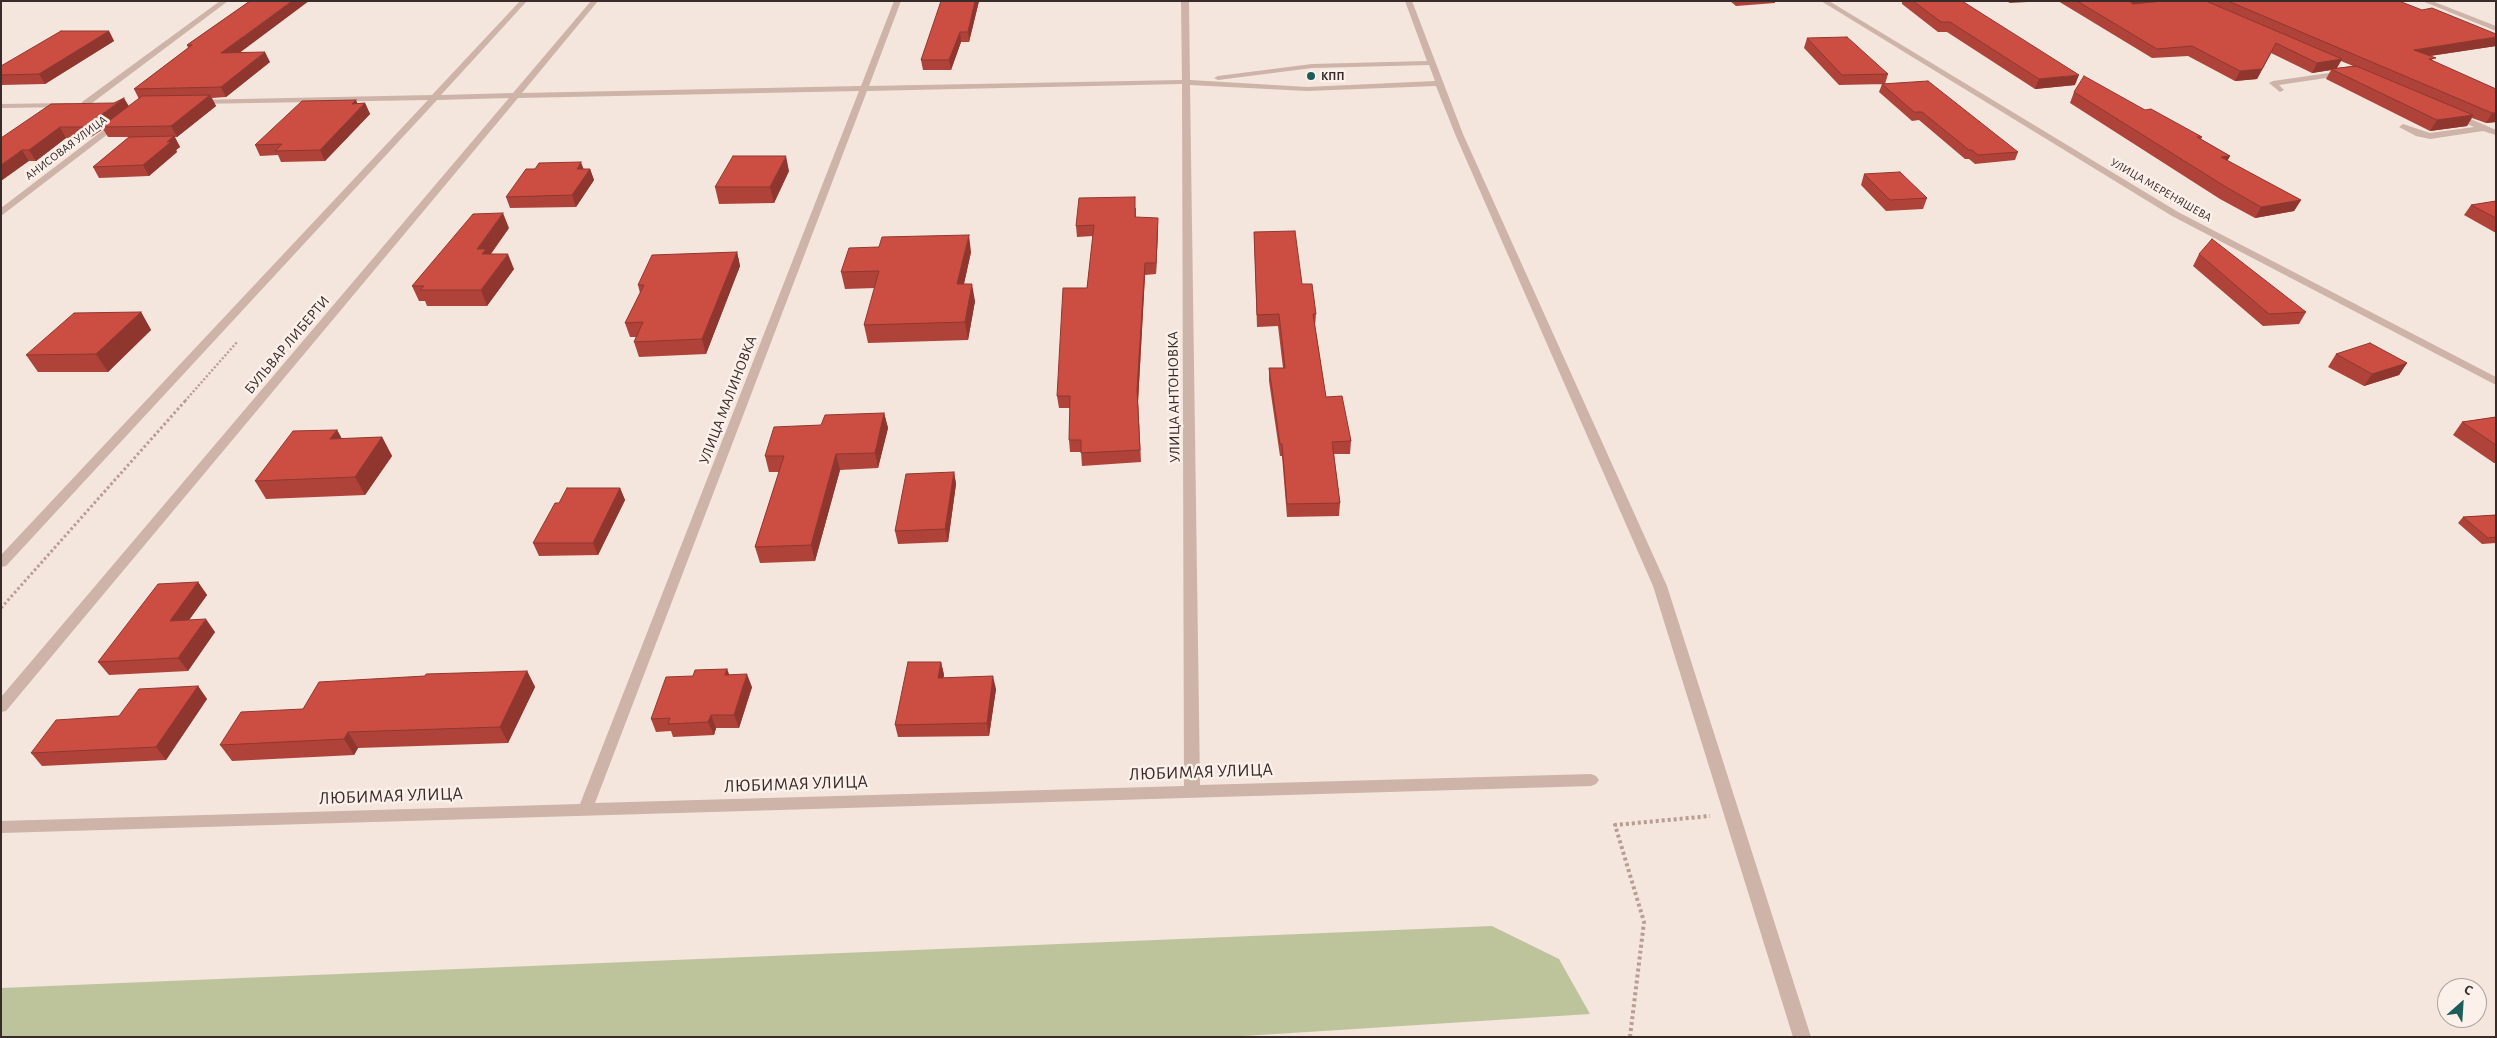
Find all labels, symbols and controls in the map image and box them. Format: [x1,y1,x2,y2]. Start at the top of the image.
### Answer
place label: КПП [1321,69,1345,83]
marker: КПП [1305,70,1317,82]
street label: АНИСОВАЯ УЛИЦА [22,113,110,183]
street label: УЛИЦА МЕРЕНЯШЕВА [2108,155,2214,225]
street label: БУЛЬВАР ЛИБЕРТИ [241,292,333,398]
street label: УЛИЦА АНТОНОВКА [1164,331,1184,463]
street label: УЛИЦА МАЛИНОВКА [695,333,761,467]
street label: ЛЮБИМАЯ УЛИЦА [1129,759,1273,785]
street label: ЛЮБИМАЯ УЛИЦА [724,771,868,797]
street label: ЛЮБИМАЯ УЛИЦА [319,783,463,809]
north arrow [2437,978,2487,1028]
text: С [2462,982,2475,998]

